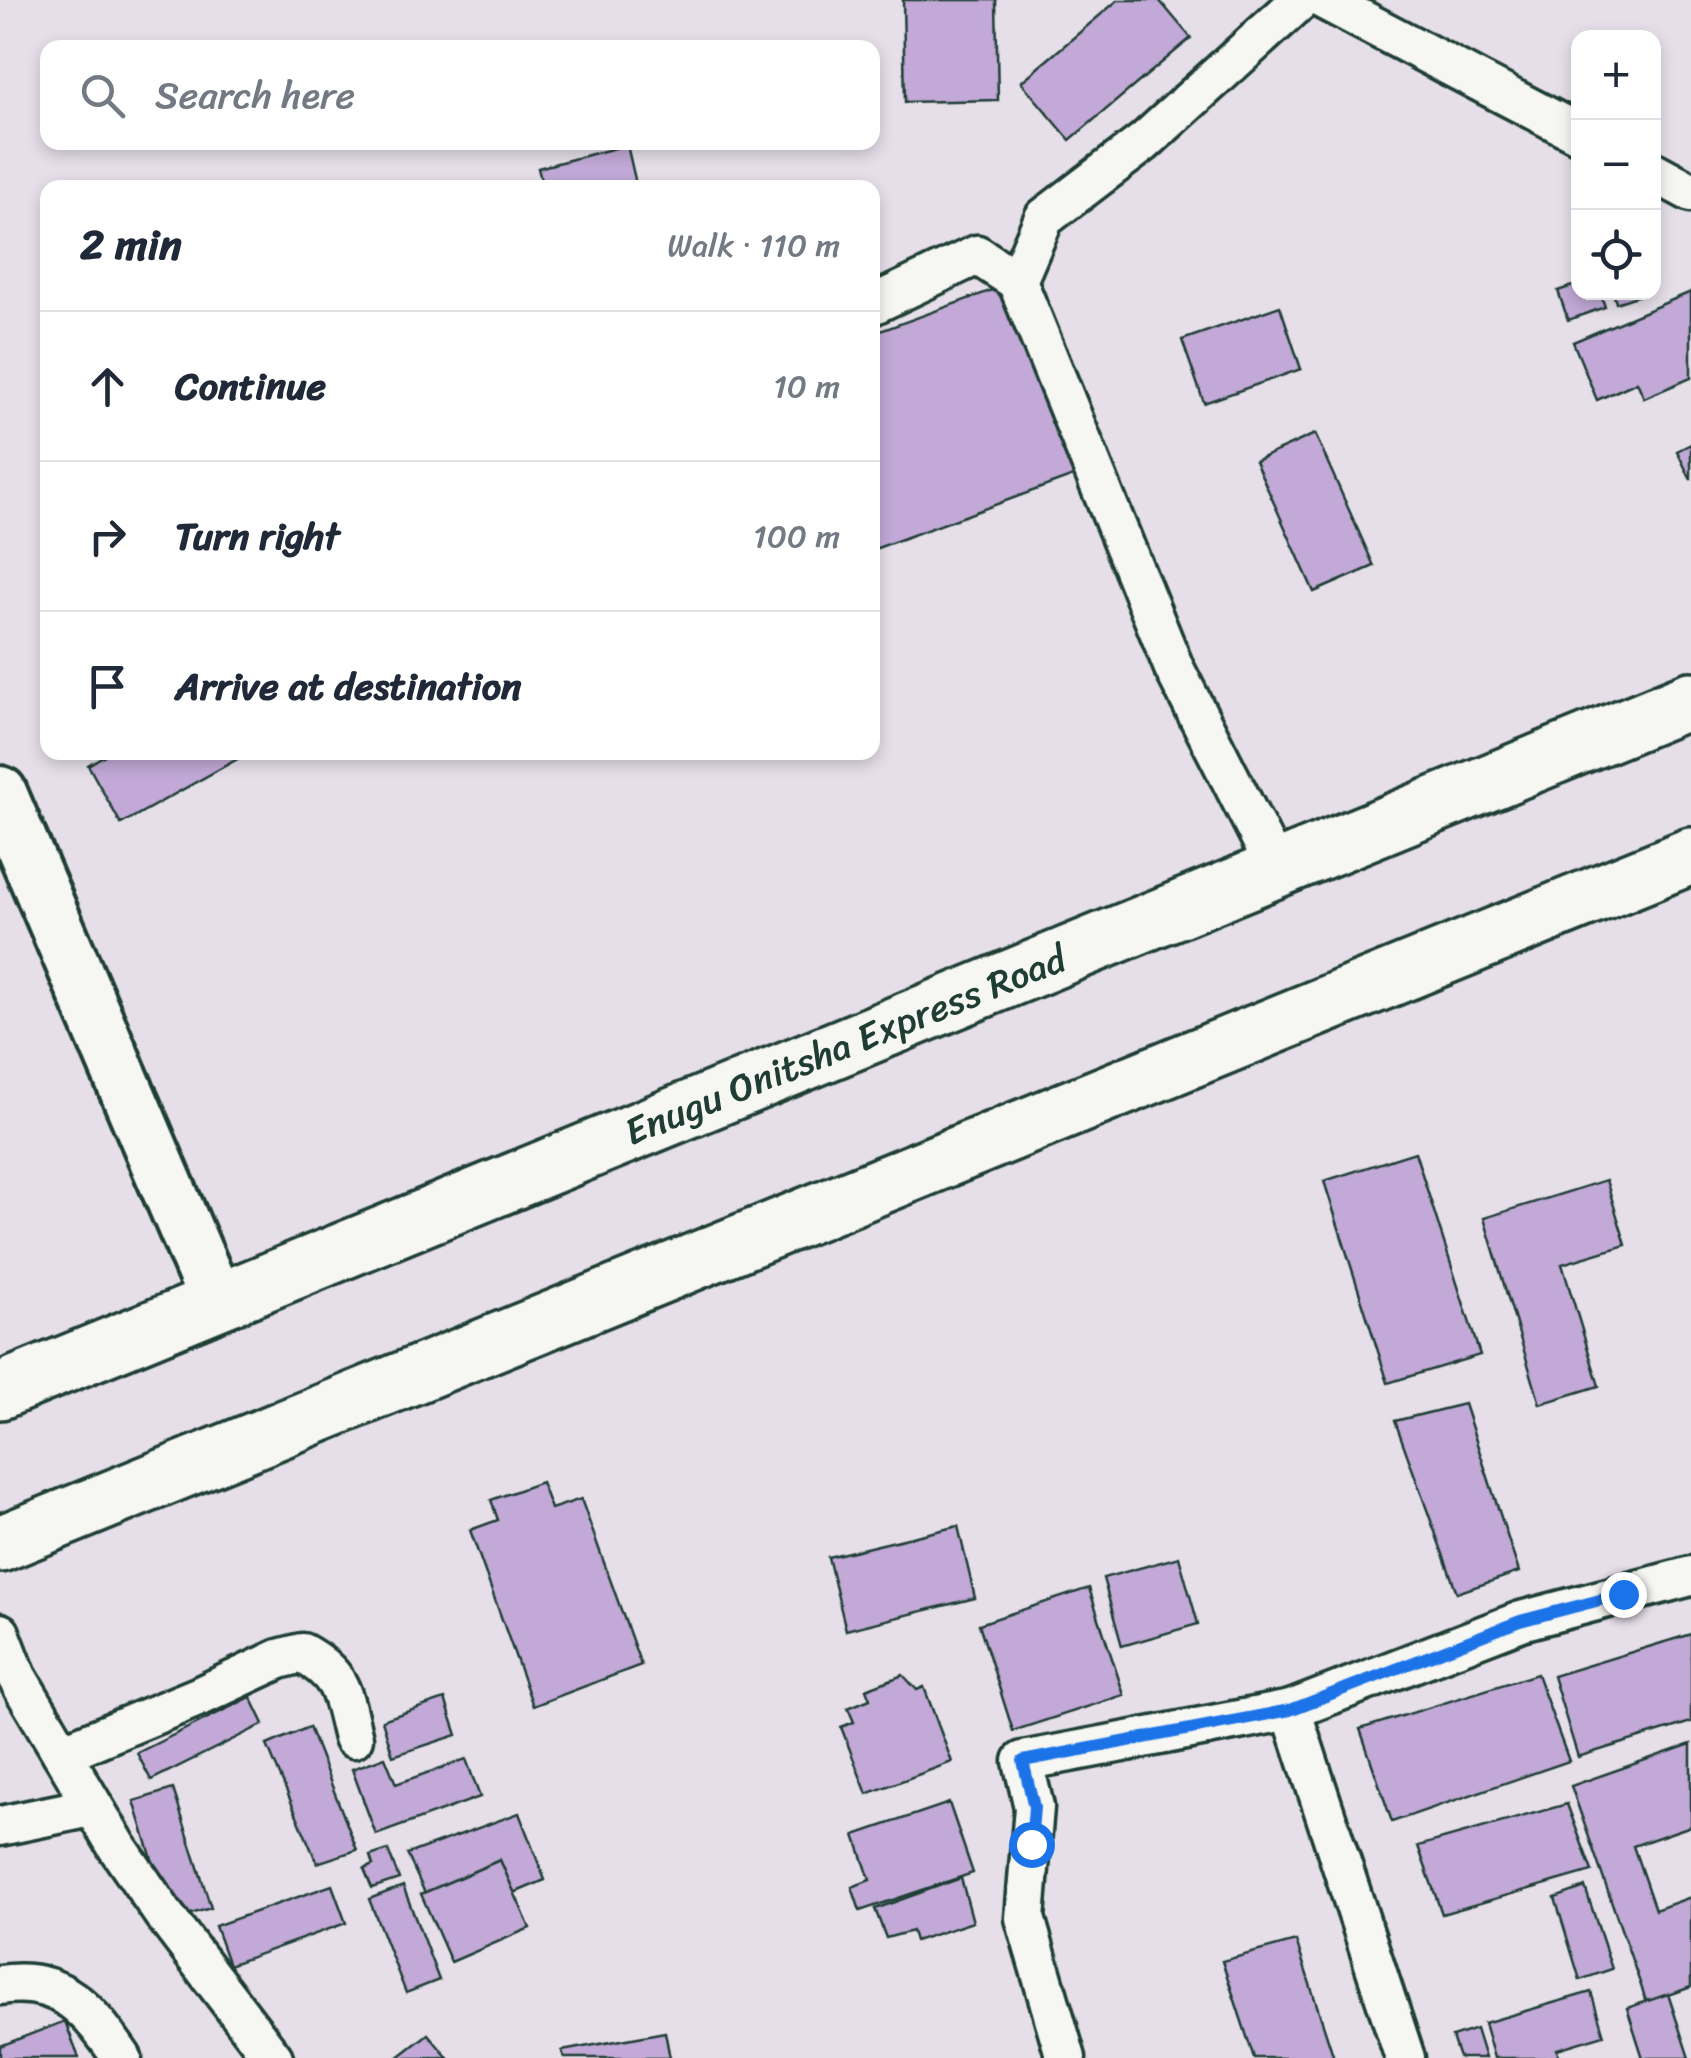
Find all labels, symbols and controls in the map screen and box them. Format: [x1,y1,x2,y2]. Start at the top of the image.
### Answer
map controls [1571,30,1661,300]
button: + [1571,30,1661,120]
search box [40,40,880,150]
text: Search here [155,62,355,129]
icon: search [75,68,130,123]
button: − [1571,120,1661,210]
text: 2 min [80,208,182,282]
button: locate [1571,210,1661,300]
text: Walk · 110 m [667,217,840,274]
text: Continue [175,353,326,420]
text: 10 m [773,358,840,415]
icon: ahead [80,359,135,414]
text: Turn right [175,503,340,570]
text: 100 m [753,508,840,565]
icon: right [80,509,135,564]
text: Arrive at destination [175,653,522,720]
icon: arrive [80,659,135,714]
street label: Enugu Onitsha Express Road [614,925,1079,1165]
route end [1601,1572,1647,1618]
route start [1009,1822,1055,1868]

